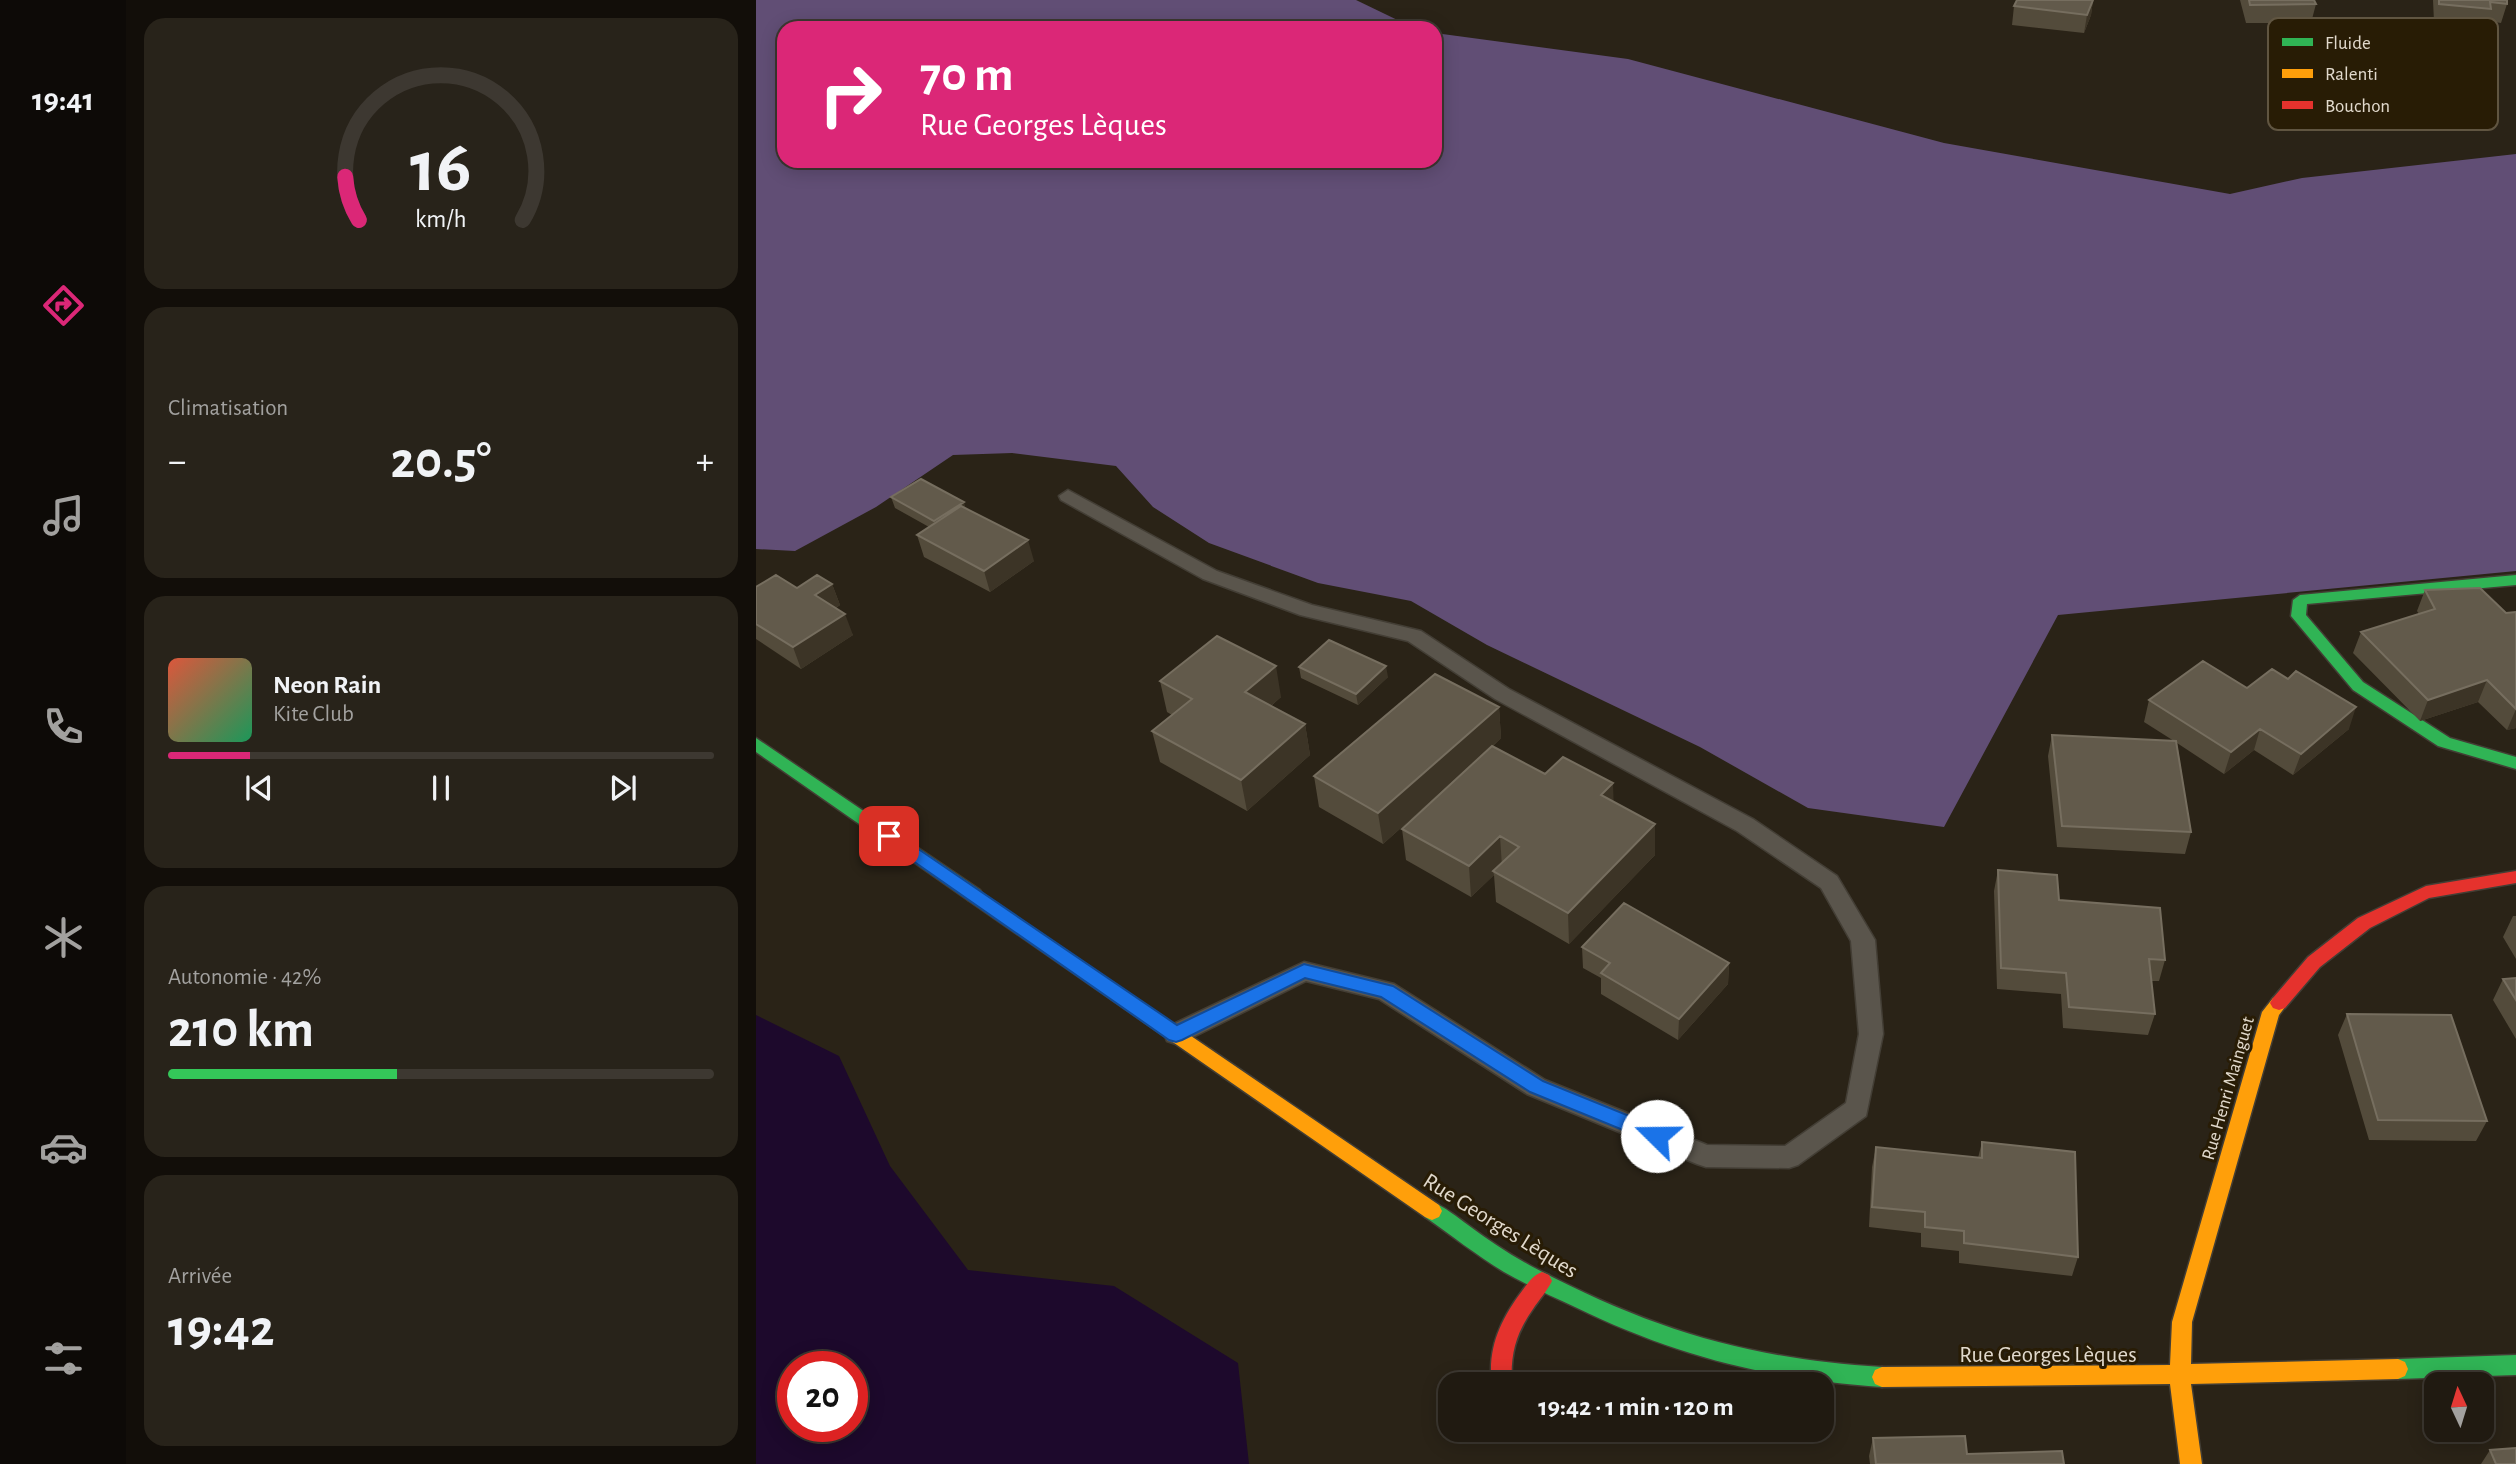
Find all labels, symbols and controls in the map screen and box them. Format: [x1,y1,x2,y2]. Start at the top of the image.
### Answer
legend [2268,18,2498,130]
text: Fluide [2325,34,2371,53]
icon: right [805,49,896,140]
text: 70 m [920,51,1014,100]
text: Ralenti [2325,65,2378,84]
text: 19:41 [32,84,94,116]
text: Bouchon [2325,97,2390,116]
text: Rue Georges Lèques [920,109,1167,141]
text: 16 [410,132,472,205]
text: km/h [415,206,467,231]
icon: directions [39,281,88,330]
text: Climatisation [168,397,288,420]
text: 20.5° [390,435,492,487]
text: − [168,443,186,481]
text: + [696,443,714,481]
icon: music [39,491,88,540]
text: Neon Rain [273,672,381,698]
icon: phone [39,702,88,751]
text: Kite Club [273,703,354,726]
icon: previous [240,769,278,807]
icon: pause [422,769,460,807]
icon: next [604,769,642,807]
pin [859,806,919,866]
icon: arrive [870,817,908,855]
icon: climate [39,913,88,962]
text: Autonomie · 42% [168,966,321,989]
text: 210 km [168,1004,314,1056]
street label: Rue Henri Mainguet [2199,1015,2258,1162]
position arrow [1620,1099,1694,1173]
icon: car [39,1123,88,1172]
street label: Rue Georges Lèques [1419,1170,1582,1283]
text: Arrivée [168,1265,232,1288]
text: 19:42 [168,1303,274,1355]
icon: filters [39,1334,88,1383]
street label: Rue Georges Lèques [1959,1344,2137,1367]
speed limit sign: 20 [777,1351,868,1442]
north arrow [2424,1372,2494,1442]
map controls [2424,1372,2494,1442]
text: 19:42 · 1 min · 120 m [1538,1394,1734,1420]

